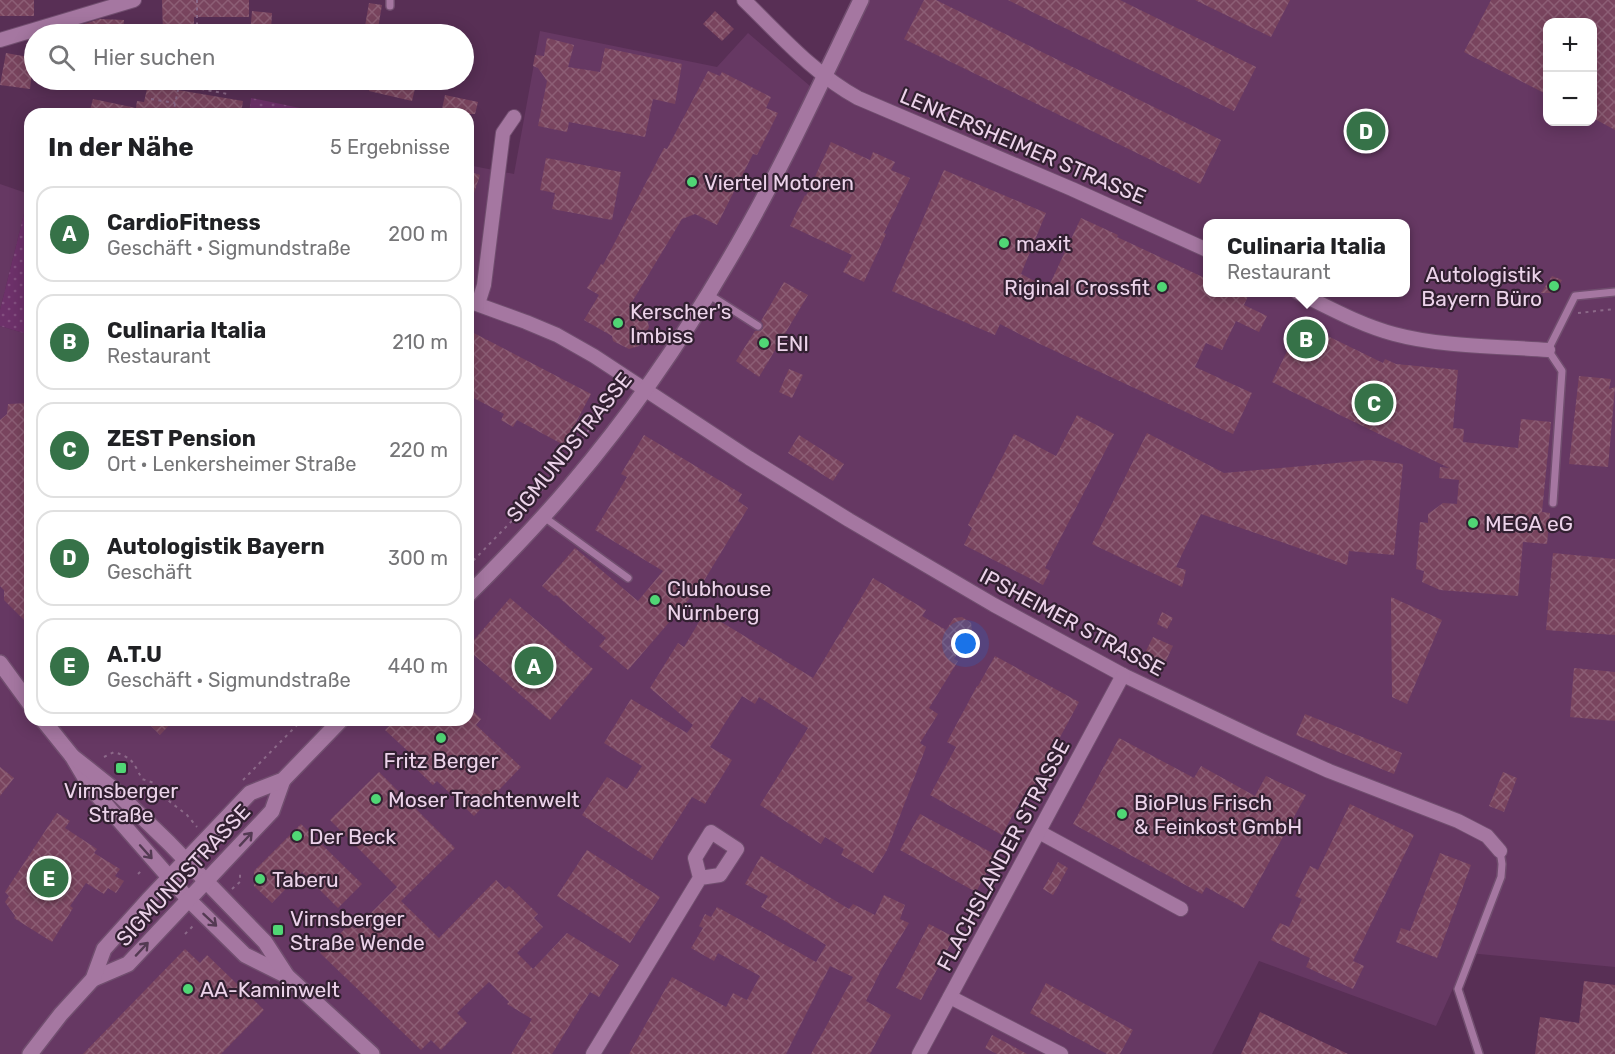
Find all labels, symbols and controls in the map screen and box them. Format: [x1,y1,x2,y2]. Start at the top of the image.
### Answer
map controls [1543,18,1597,126]
button: + [1543,18,1597,72]
search box [24,24,474,90]
icon: search [45,41,78,74]
text: Hier suchen [93,44,215,71]
button: − [1543,72,1597,126]
street label: LENKERSHEIMER STRASSE [896,83,1150,209]
pin: D [1346,108,1386,154]
text: In der Nähe [48,132,194,163]
text: 5 Ergebnisse [330,135,450,159]
place label: Viertel Motoren [704,170,854,195]
marker: Viertel Motoren [685,175,699,189]
text: CardioFitness [107,209,261,236]
popup [1203,219,1410,297]
text: A [62,222,77,246]
text: 200 m [388,222,448,246]
place label: maxit [1016,231,1071,256]
text: Culinaria Italia [1227,233,1386,260]
text: Geschäft · Sigmundstraße [107,236,351,260]
marker: maxit [997,236,1011,250]
text: Restaurant [1227,260,1330,284]
place label: Autologistik Bayern Büro [1421,262,1542,311]
place label: Riginal Crossfit [1004,275,1150,300]
marker: Autologistik Bayern Büro [1547,279,1561,293]
marker: Riginal Crossfit [1155,280,1169,294]
place label: Kerscher's Imbiss [630,299,731,348]
marker: Kerscher's Imbiss [611,316,625,330]
pin: B [1286,316,1326,362]
text: Culinaria Italia [107,317,266,344]
text: B [62,330,77,354]
text: 210 m [392,330,448,354]
place label: ENI [776,331,809,356]
marker: ENI [757,336,771,350]
text: Restaurant [107,344,211,368]
street label: SIGMUNDSTRASSE [501,367,637,527]
pin: C [1354,380,1394,426]
text: ZEST Pension [107,425,256,452]
text: C [62,438,77,462]
text: 220 m [389,438,448,462]
text: Ort · Lenkersheimer Straße [107,452,357,476]
place label: MEGA eG [1485,511,1573,536]
marker: MEGA eG [1466,516,1480,530]
text: Autologistik Bayern [107,533,325,560]
text: D [62,546,77,570]
text: 300 m [388,546,448,570]
text: Geschäft [107,560,192,584]
street label: IPSHEIMER STRASSE [975,563,1169,681]
place label: Clubhouse Nürnberg [667,576,771,625]
marker: Clubhouse Nürnberg [648,593,662,607]
your location [951,629,980,658]
text: A.T.U [107,641,162,668]
pin: A [514,644,554,688]
text: E [63,654,76,678]
text: 440 m [388,654,448,678]
text: Geschäft · Sigmundstraße [107,668,351,692]
marker: Fritz Berger [434,731,448,745]
street label: FLACHSLANDER STRASSE [931,735,1075,975]
place label: Fritz Berger [384,748,498,773]
marker: Virnsberger Straße [114,761,128,775]
place label: Virnsberger Straße [64,778,178,827]
place label: Moser Trachtenwelt [388,787,580,812]
place label: BioPlus Frisch & Feinkost GmbH [1134,790,1302,839]
marker: Moser Trachtenwelt [369,792,383,806]
street label: SIGMUNDSTRASSE [111,799,255,951]
marker: BioPlus Frisch & Feinkost GmbH [1115,807,1129,821]
place label: Der Beck [309,824,396,849]
marker: Der Beck [290,829,304,843]
one-way arrow [239,831,253,846]
one-way arrow [139,844,153,859]
pin: E [29,856,68,900]
place label: Taberu [272,867,339,892]
marker: Taberu [253,872,267,886]
place label: Virnsberger Straße Wende [290,906,425,955]
one-way arrow [202,913,217,927]
marker: Virnsberger Straße Wende [271,923,285,937]
one-way arrow [135,942,149,957]
place label: AA-Kaminwelt [200,977,340,1002]
marker: AA-Kaminwelt [181,982,195,996]

